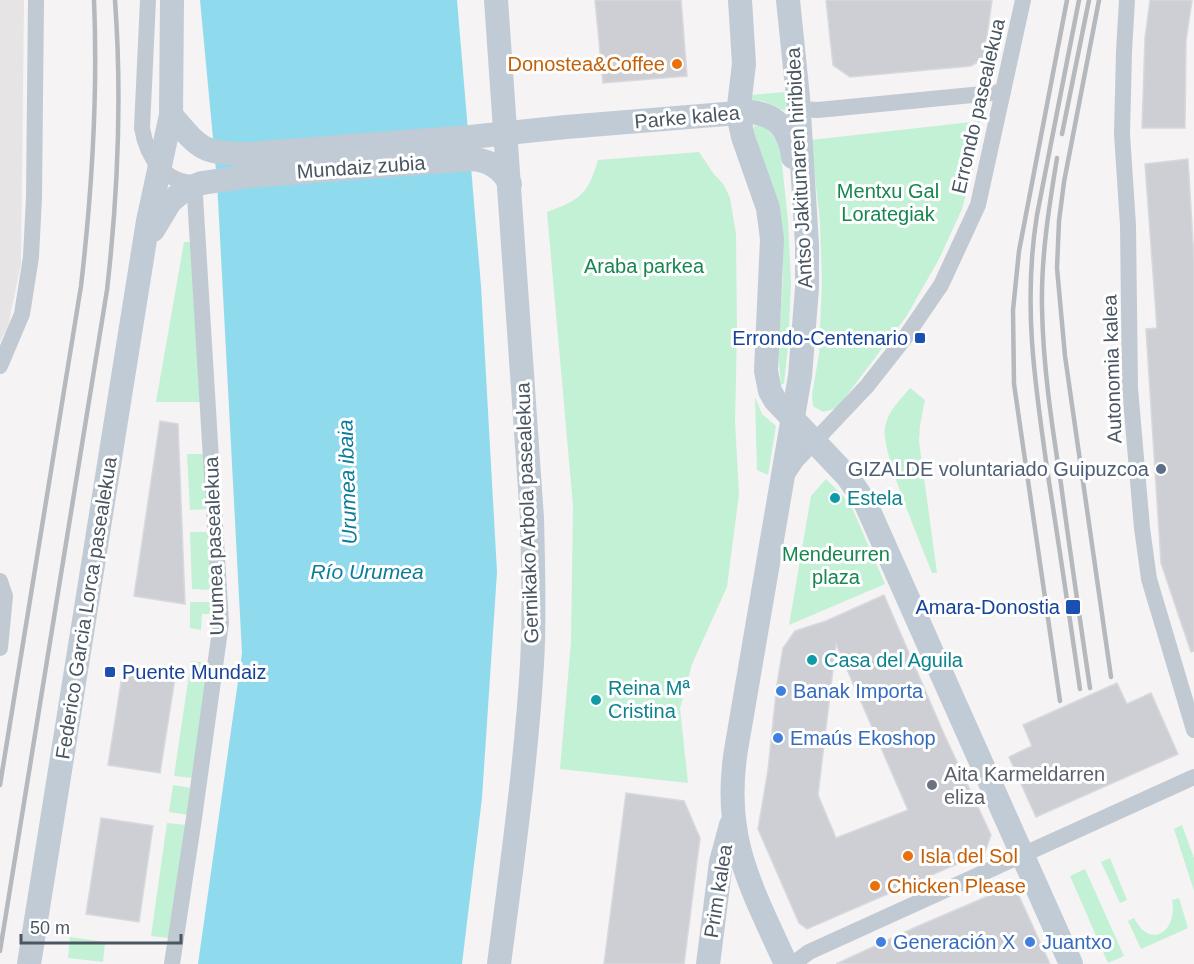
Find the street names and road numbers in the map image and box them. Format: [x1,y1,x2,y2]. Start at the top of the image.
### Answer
street label: Errondo pasealekua [947,15,1009,196]
street label: Antso Jakitunaren hiribidea [782,46,816,289]
street label: Parke kalea [633,101,741,133]
street label: Mundaiz zubia [296,151,427,182]
street label: Autonomia kalea [1098,293,1126,444]
street label: Gernikako Arbola pasealekua [511,381,543,644]
street label: Federico Garcia Lorca pasealekua [51,454,121,761]
street label: Urumea pasealekua [200,455,228,636]
street label: Prim kalea [700,842,736,939]

